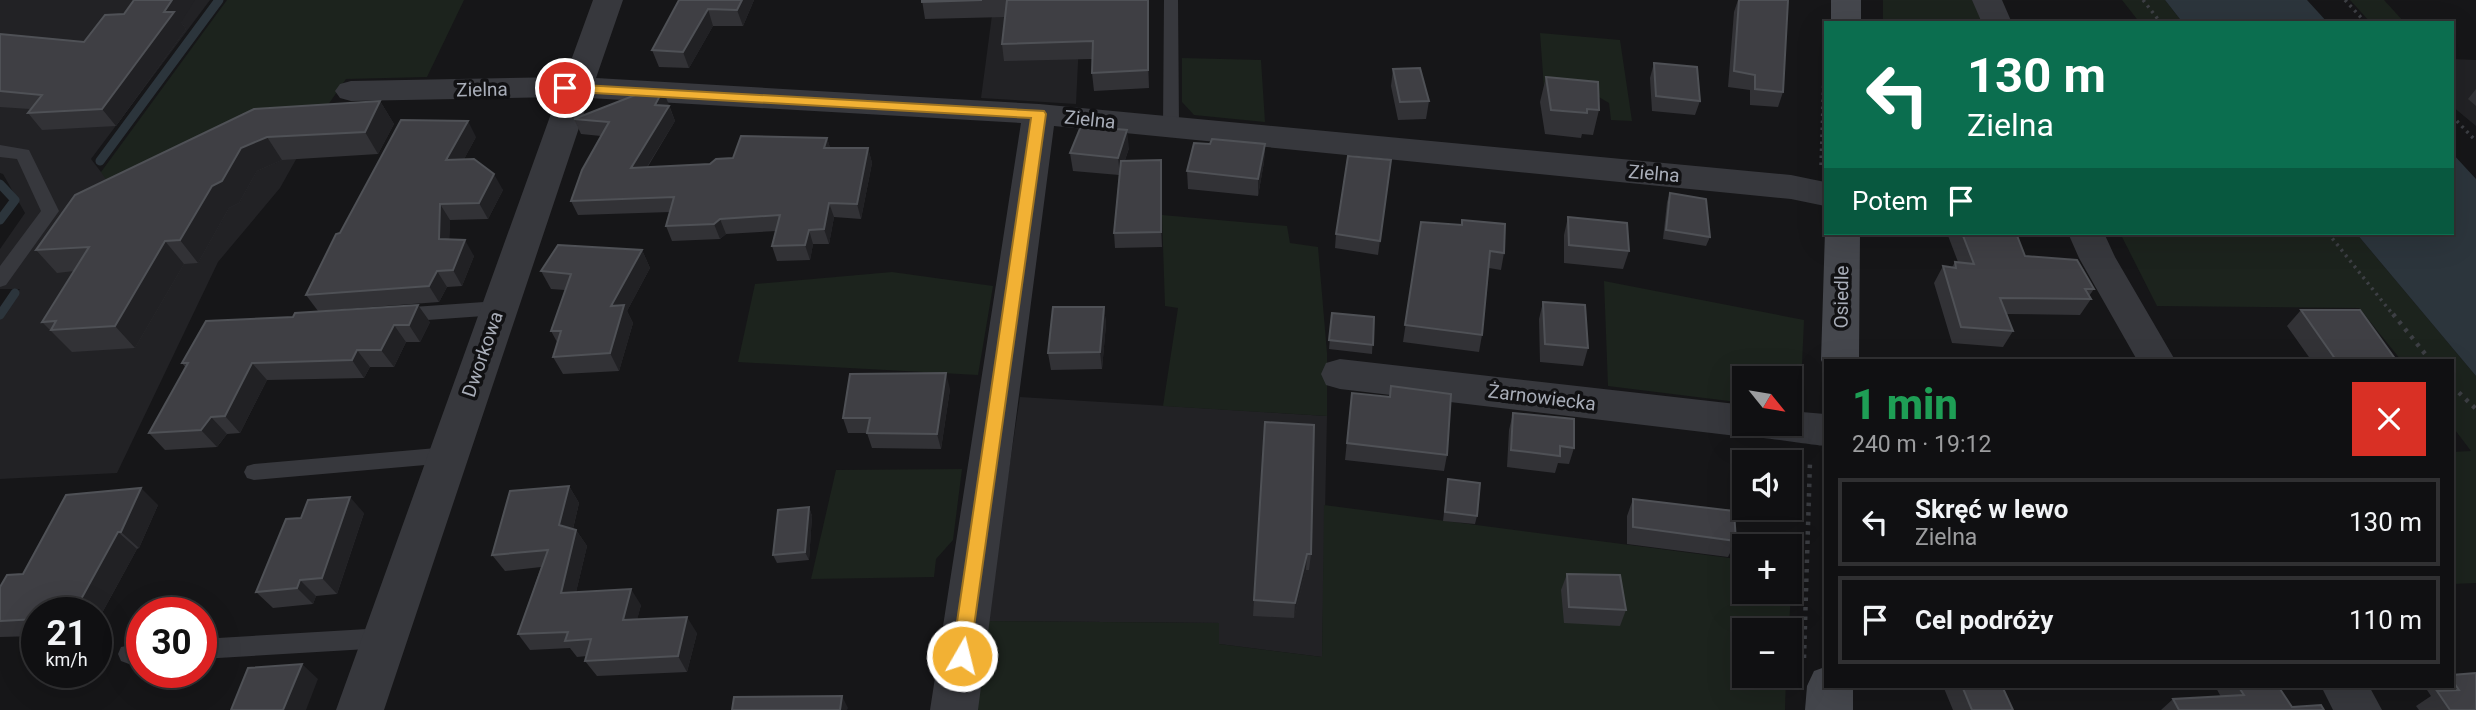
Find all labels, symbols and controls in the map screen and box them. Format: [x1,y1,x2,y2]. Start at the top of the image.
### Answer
text: 130 m [1967,47,2106,104]
icon: left [1852,49,1943,140]
pin [535,58,595,118]
icon: arrive [546,69,584,107]
street label: Zielna [456,78,508,101]
street label: Zielna [1063,105,1117,134]
text: Zielna [1967,106,2054,144]
street label: Zielna [1627,160,1681,187]
icon: arrive [1942,182,1980,220]
text: Potem [1852,186,1928,216]
street label: Osiedle [1829,265,1854,329]
street label: Dworkowa [457,308,508,400]
north arrow [1732,366,1802,436]
map controls [1732,366,1802,688]
street label: Żarnowiecka [1487,379,1597,416]
text: 1 min [1852,380,1958,429]
button: close [2352,382,2426,456]
text: 240 m · 19:12 [1852,431,1991,458]
button: sound [1732,450,1802,520]
text: Skręć w lewo [1915,494,2068,524]
icon: left [1856,503,1894,541]
text: 130 m [2349,507,2422,537]
text: Zielna [1915,524,1977,551]
button: + [1732,534,1802,604]
speed limit sign: 30 [126,597,217,688]
icon: arrive [1856,601,1894,639]
text: Cel podróży [1915,605,2053,635]
text: 110 m [2349,605,2422,635]
text: 21 [46,613,87,654]
button: − [1732,618,1802,688]
position arrow [925,619,999,693]
text: km/h [45,649,88,670]

